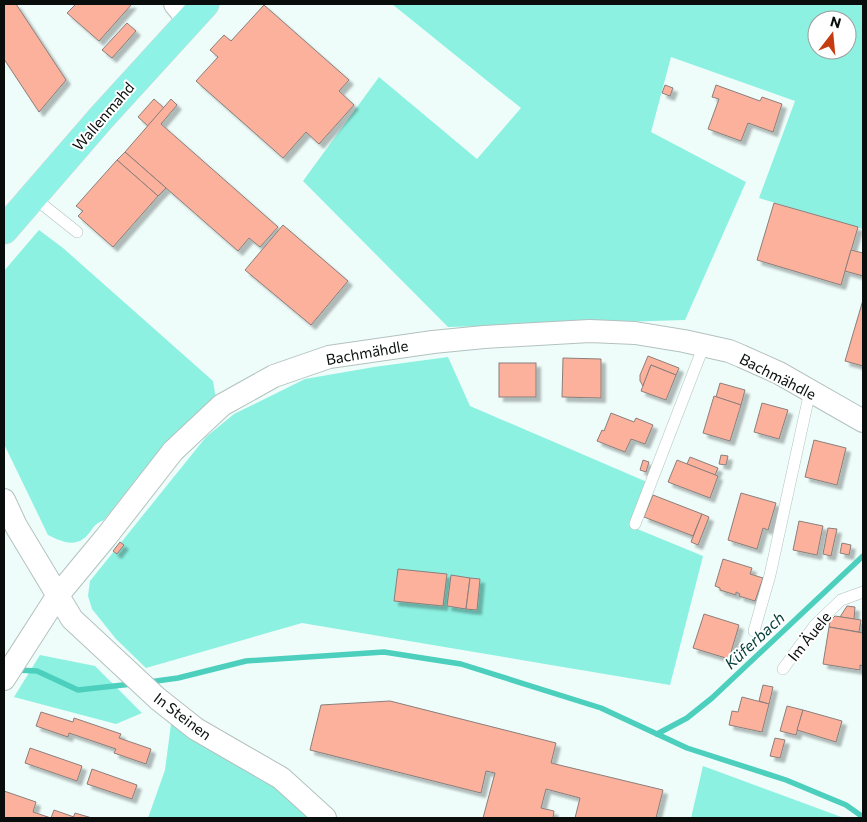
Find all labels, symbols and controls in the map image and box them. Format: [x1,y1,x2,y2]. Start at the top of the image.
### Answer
north arrow [807,10,857,60]
text: N [828,12,843,32]
street label: Wallenmahd [68,78,138,154]
street label: Bachmähdle [324,336,410,368]
street label: Bachmähdle [737,349,819,403]
water label: Küferbach [720,607,788,673]
street label: Im Äuele [784,608,834,664]
street label: In Steinen [151,689,215,743]

